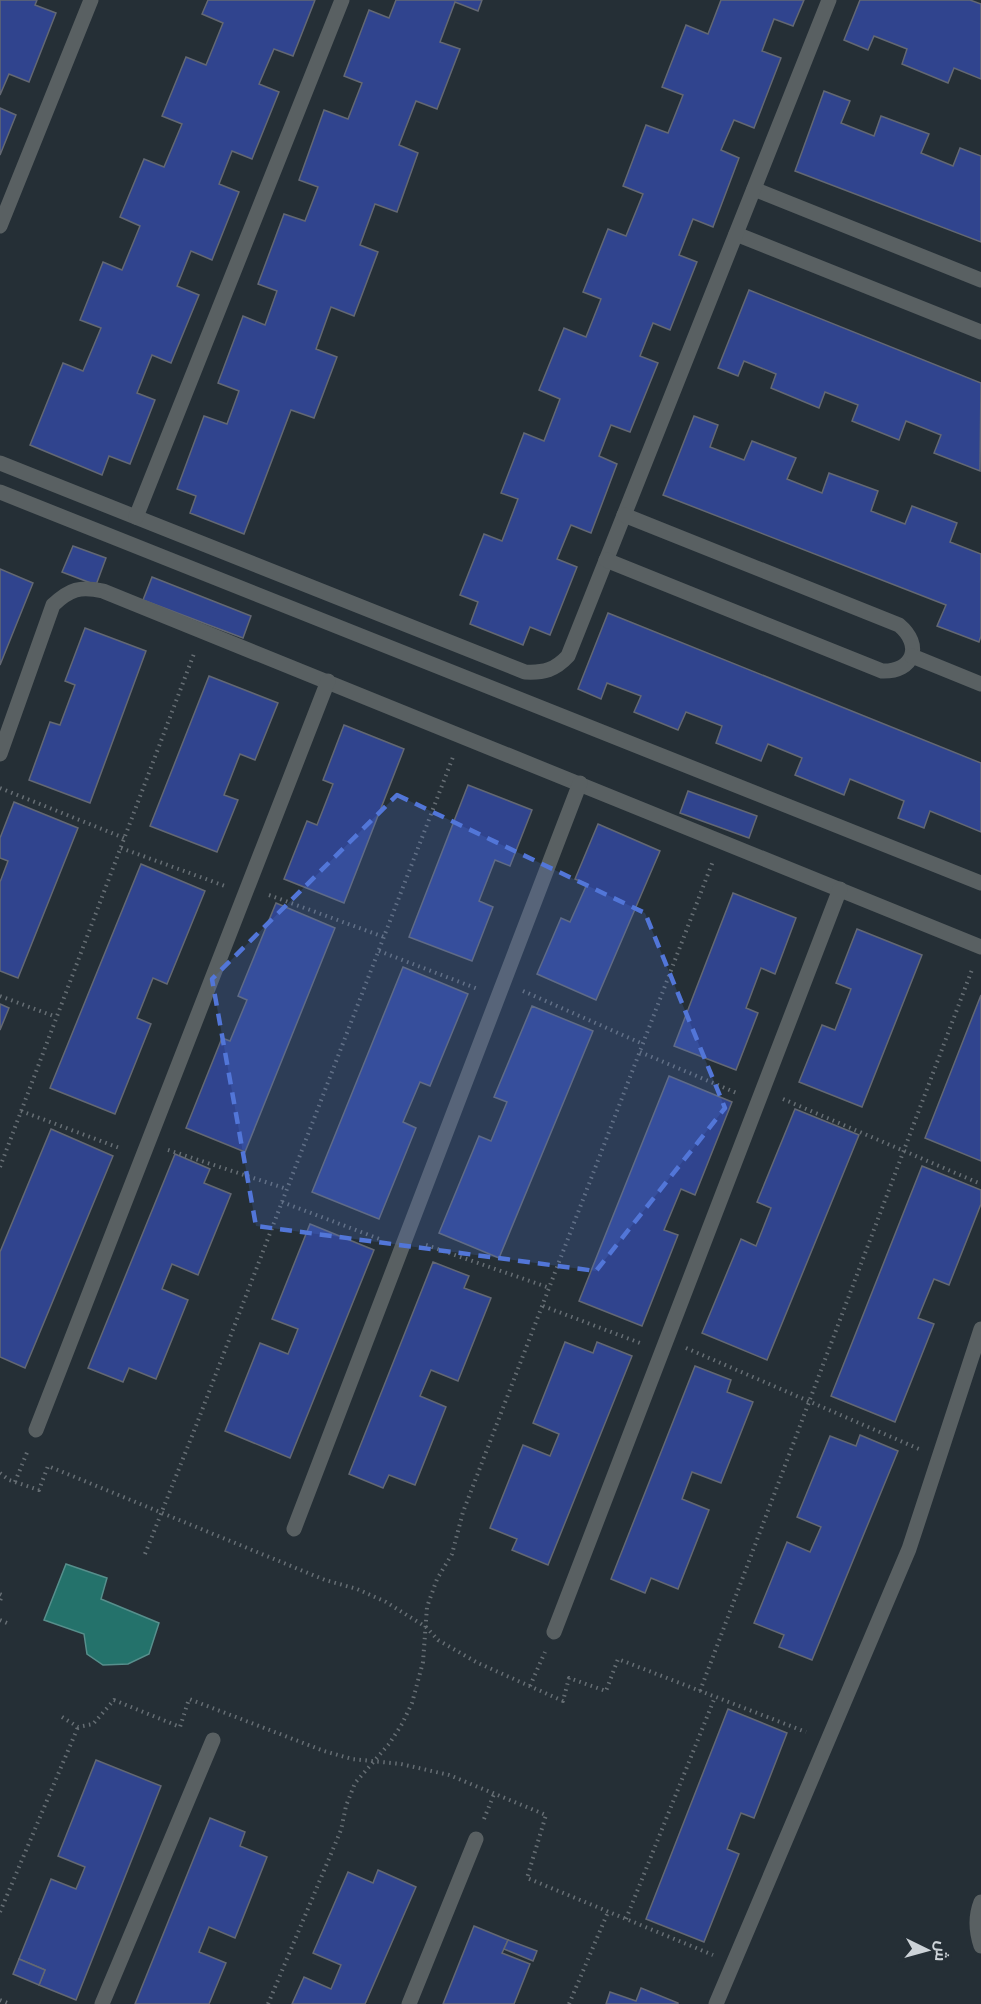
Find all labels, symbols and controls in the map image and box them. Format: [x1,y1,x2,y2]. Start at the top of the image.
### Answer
north arrow [897,1920,957,1980]
text: ش [931,1940,952,1962]

